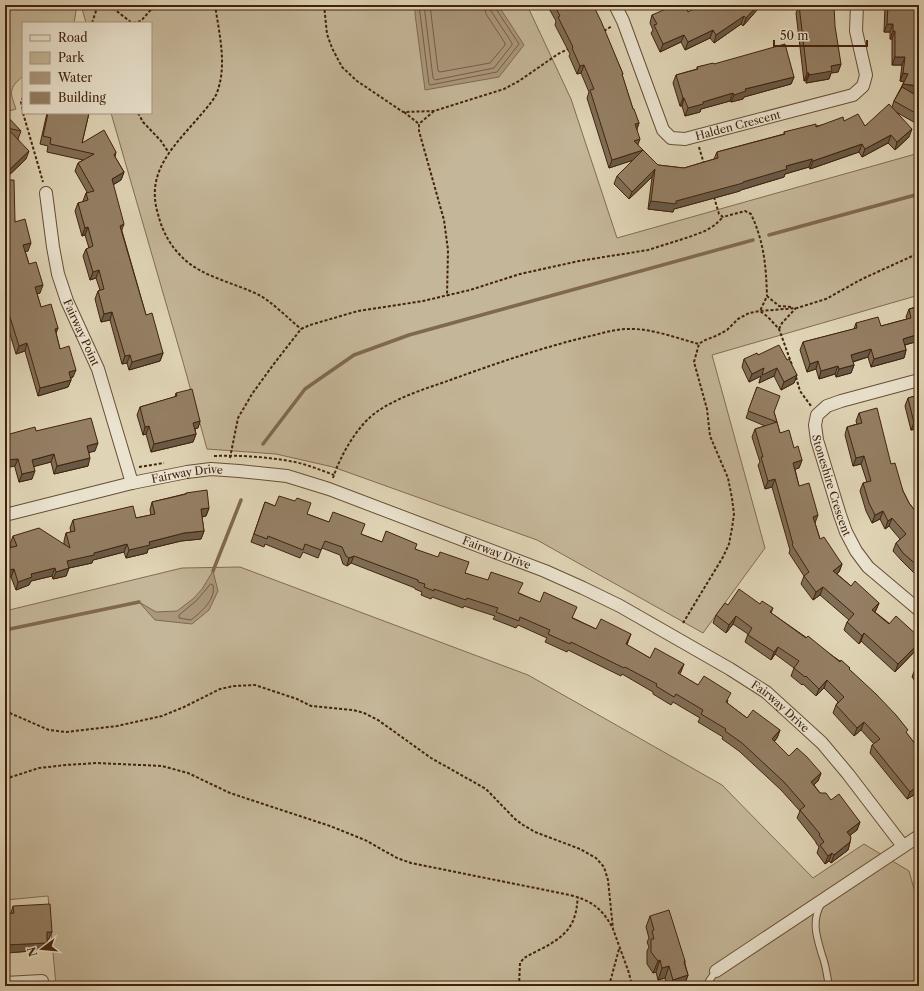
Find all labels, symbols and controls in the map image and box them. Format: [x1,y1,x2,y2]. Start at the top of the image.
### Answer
legend [22,22,152,114]
scale bar [774,22,867,48]
text: 50 m [780,28,809,43]
text: Road [58,30,88,45]
text: Park [58,50,85,65]
text: Water [57,70,92,85]
text: Building [58,90,106,105]
street label: Halden Crescent [694,107,782,143]
street label: Fairway Point [60,297,103,368]
street label: Stoneshire Crescent [809,434,854,539]
street label: Fairway Drive [150,462,223,486]
street label: Fairway Drive [461,533,533,572]
street label: Fairway Drive [749,678,812,735]
north arrow [22,929,62,969]
text: N [24,945,40,958]

